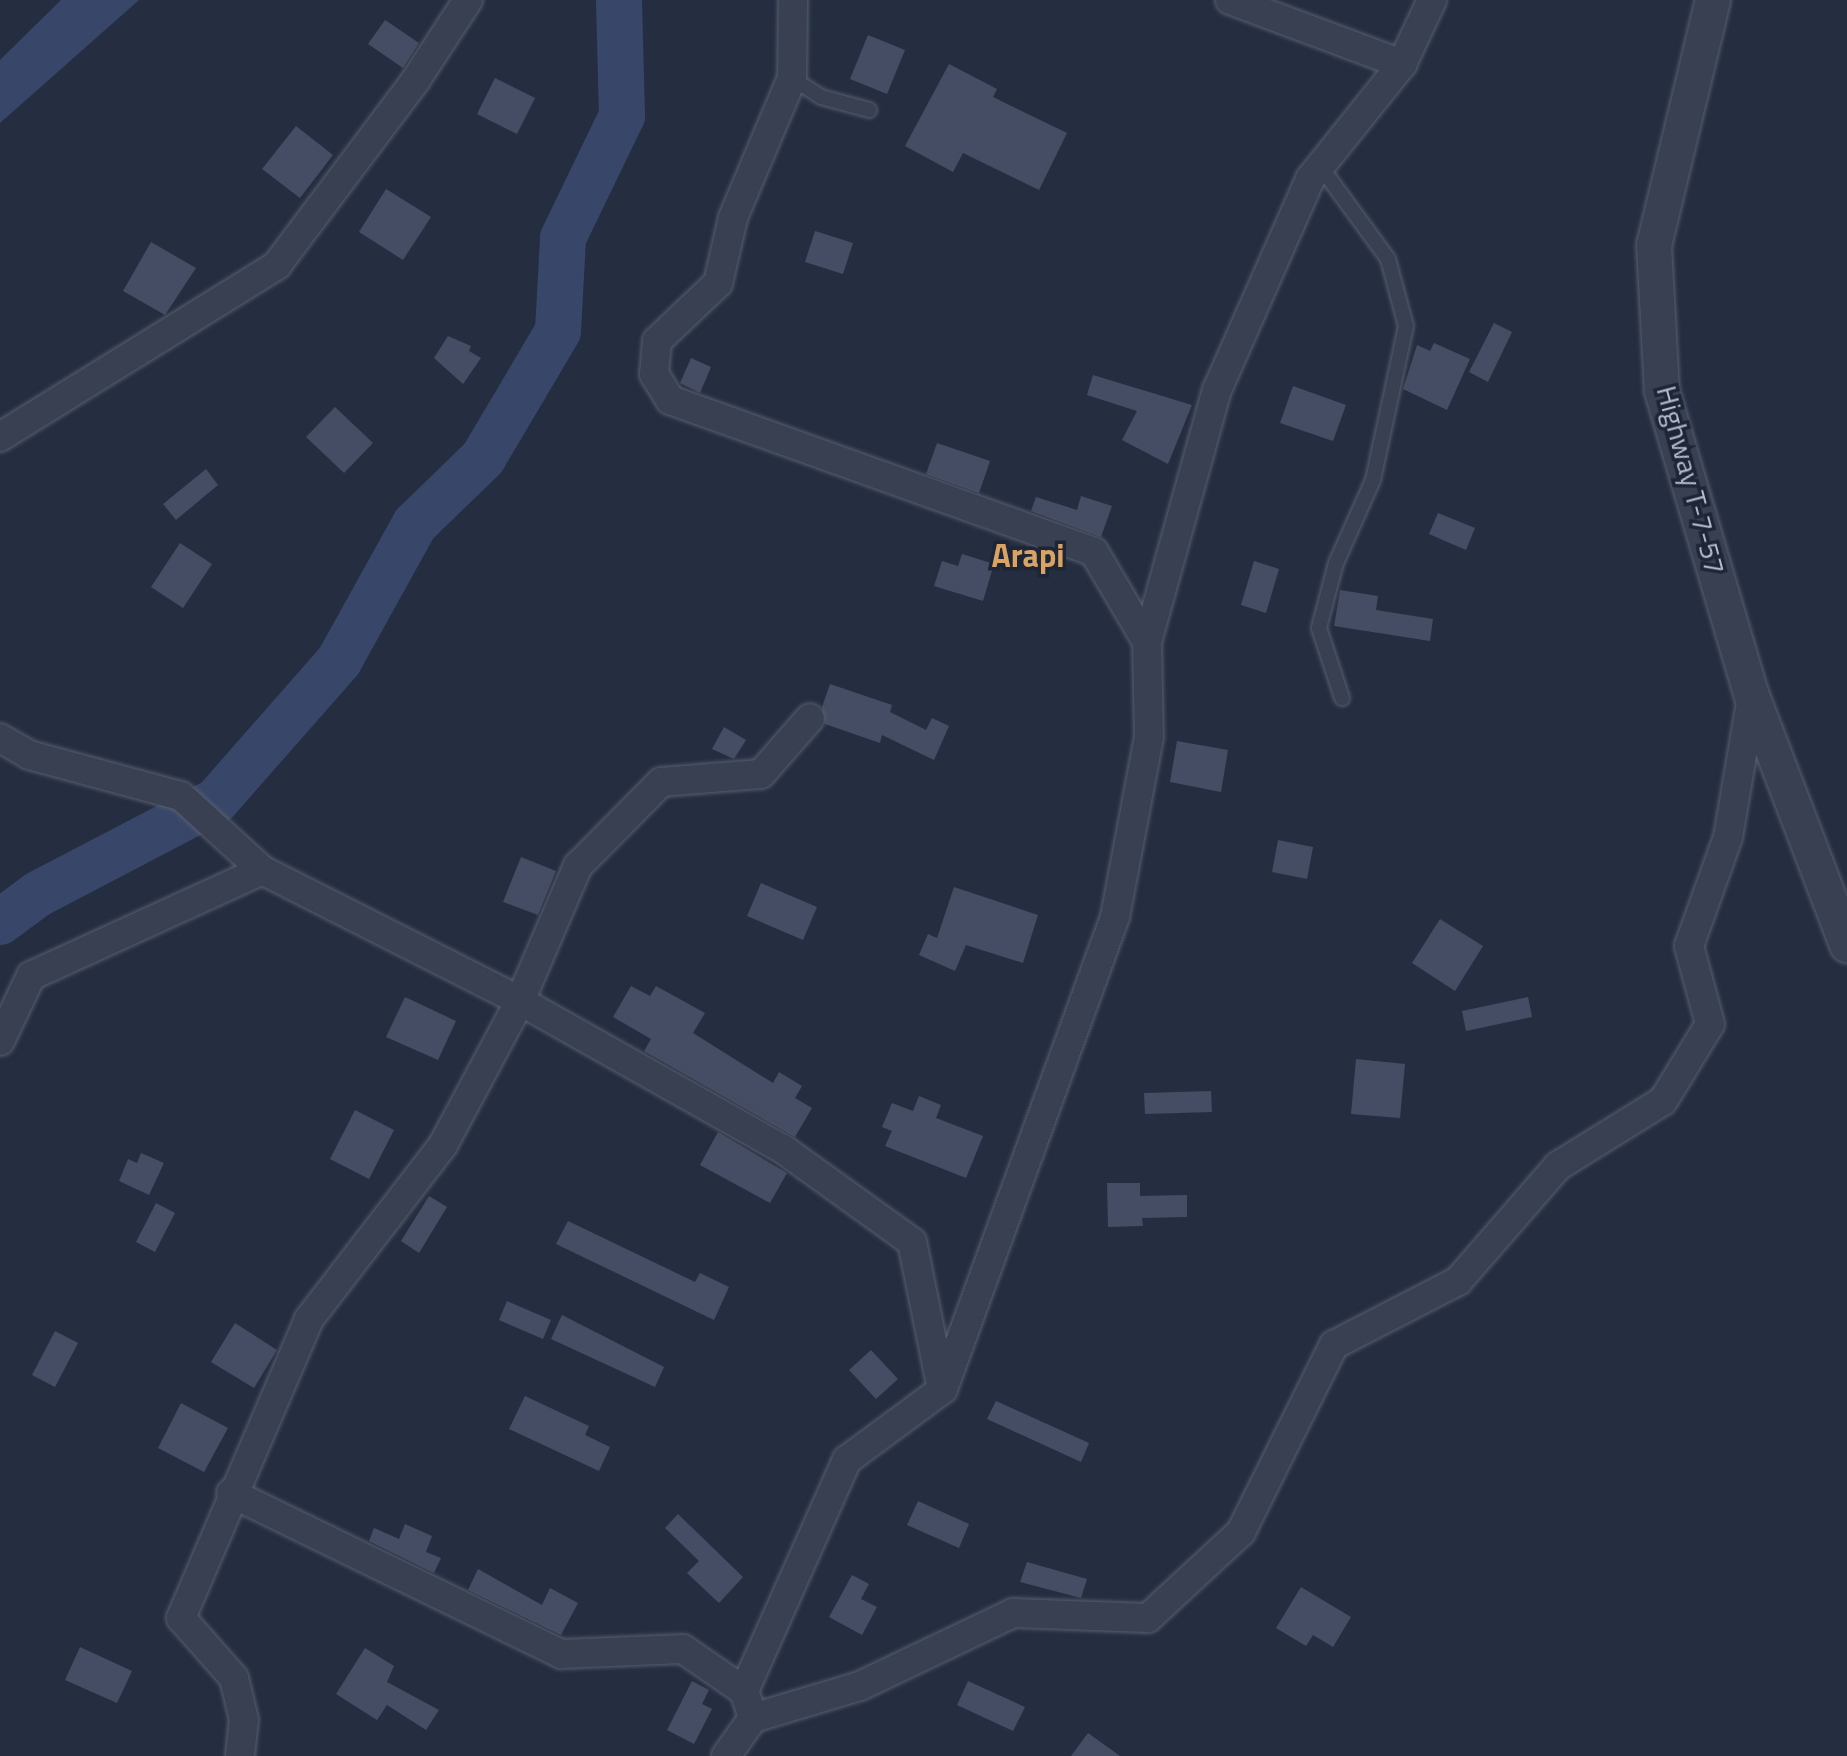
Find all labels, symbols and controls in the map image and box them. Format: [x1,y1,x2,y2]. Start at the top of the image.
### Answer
street label: Highway T-7-57 [1650,382,1732,578]
district label: Arapi [991,536,1065,574]

